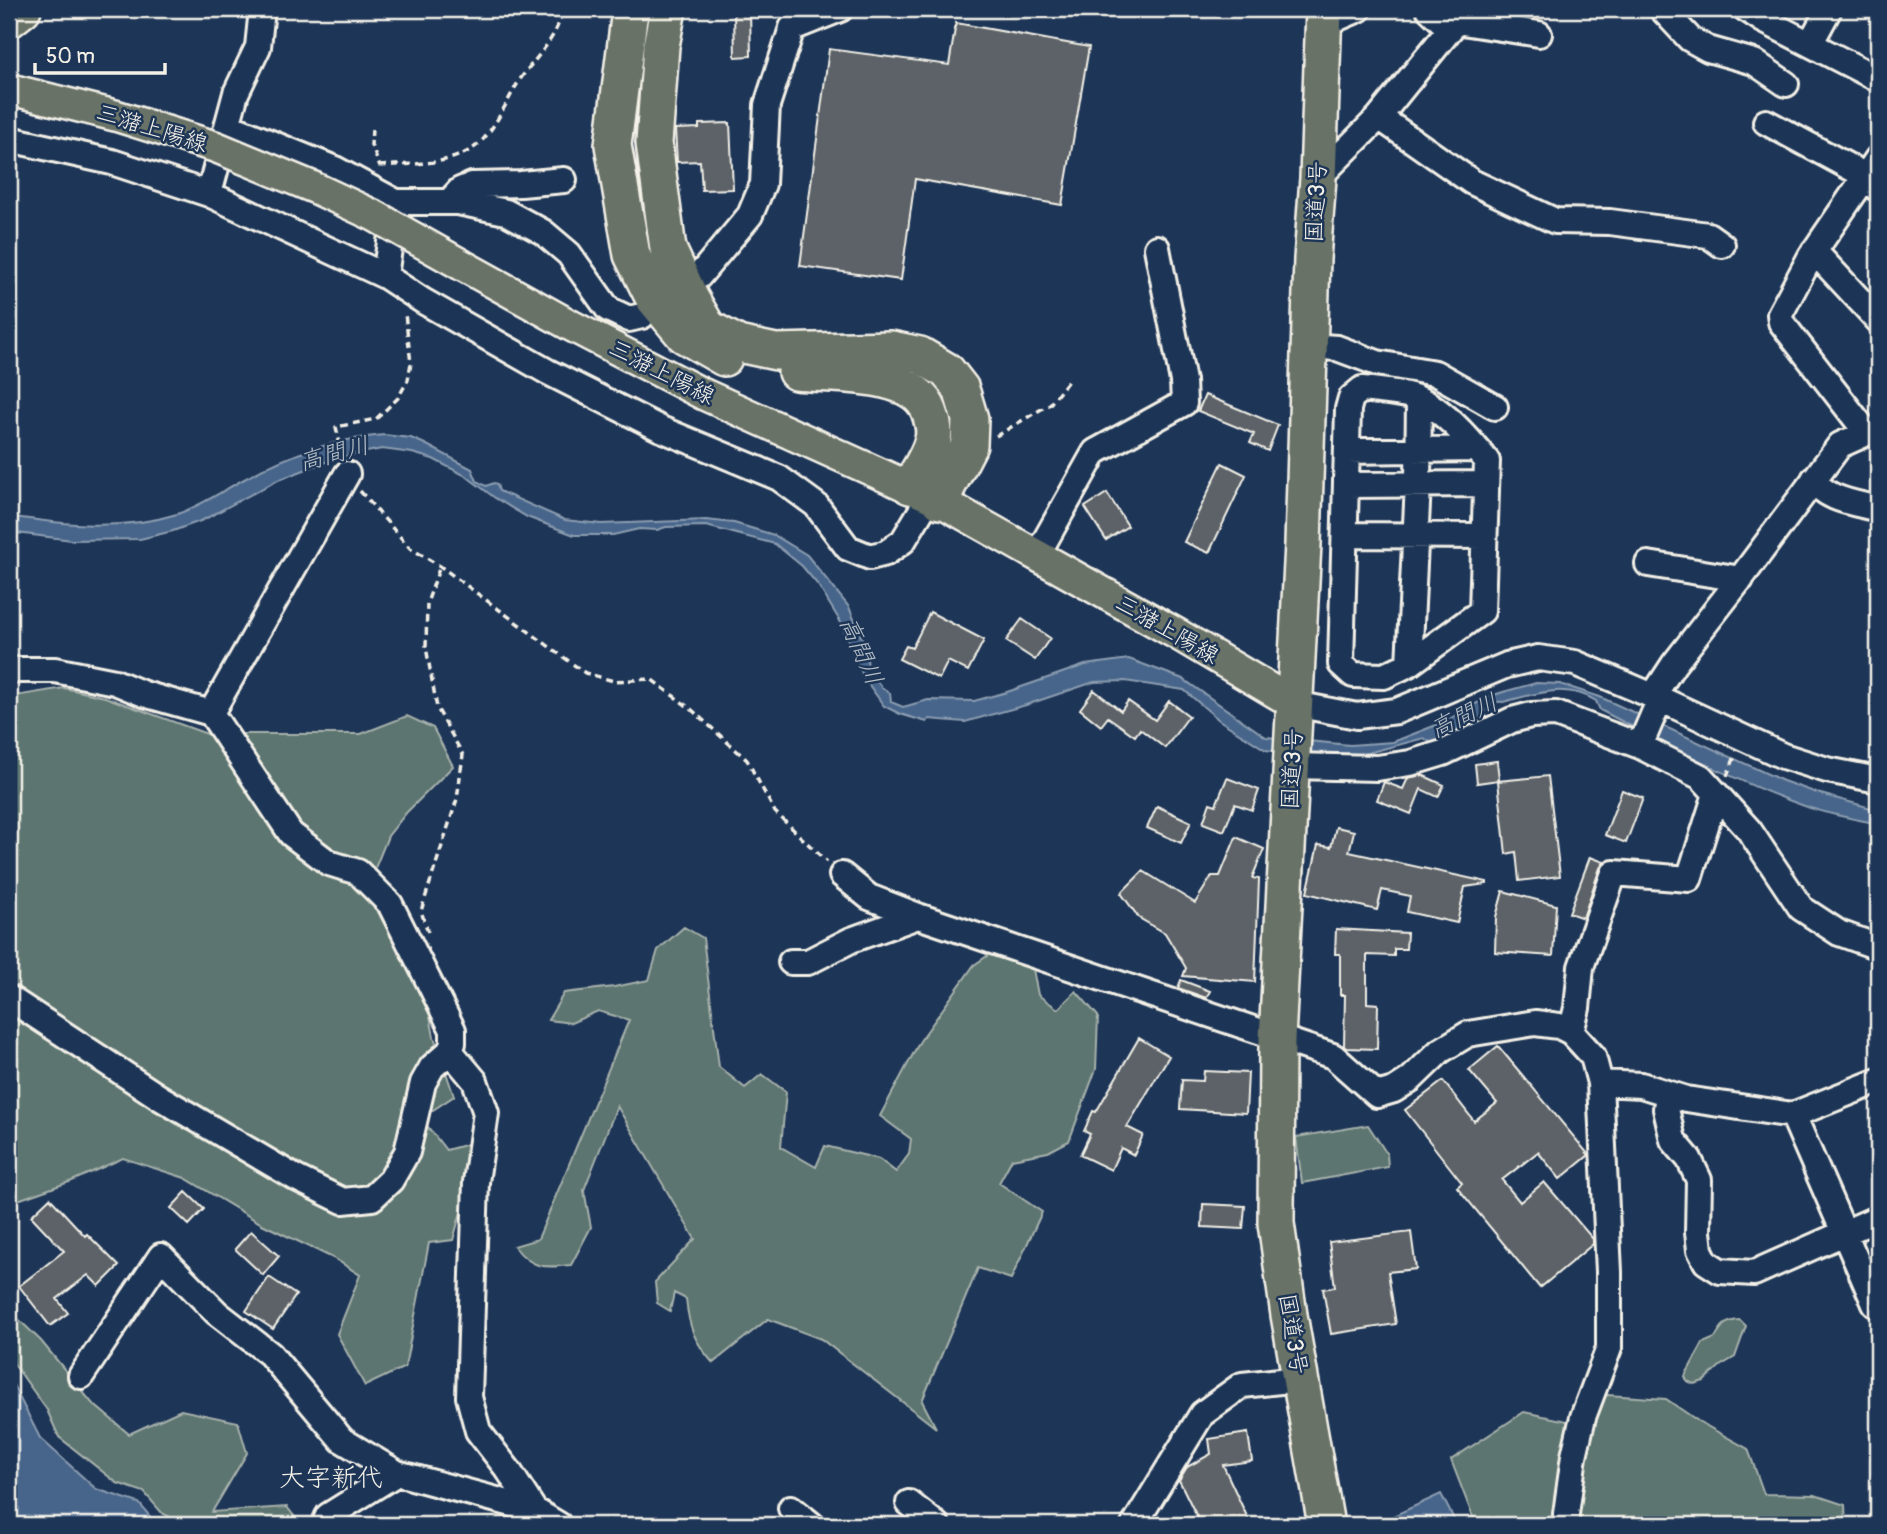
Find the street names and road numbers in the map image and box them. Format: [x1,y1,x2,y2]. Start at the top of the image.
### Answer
street label: 三潴上陽線 [93,97,211,159]
street label: 国道3号 [1299,160,1333,244]
street label: 三潴上陽線 [604,333,720,411]
street label: 三潴上陽線 [1110,588,1224,670]
street label: 国道3号 [1275,727,1309,811]
street label: 国道3号 [1272,1291,1314,1377]

